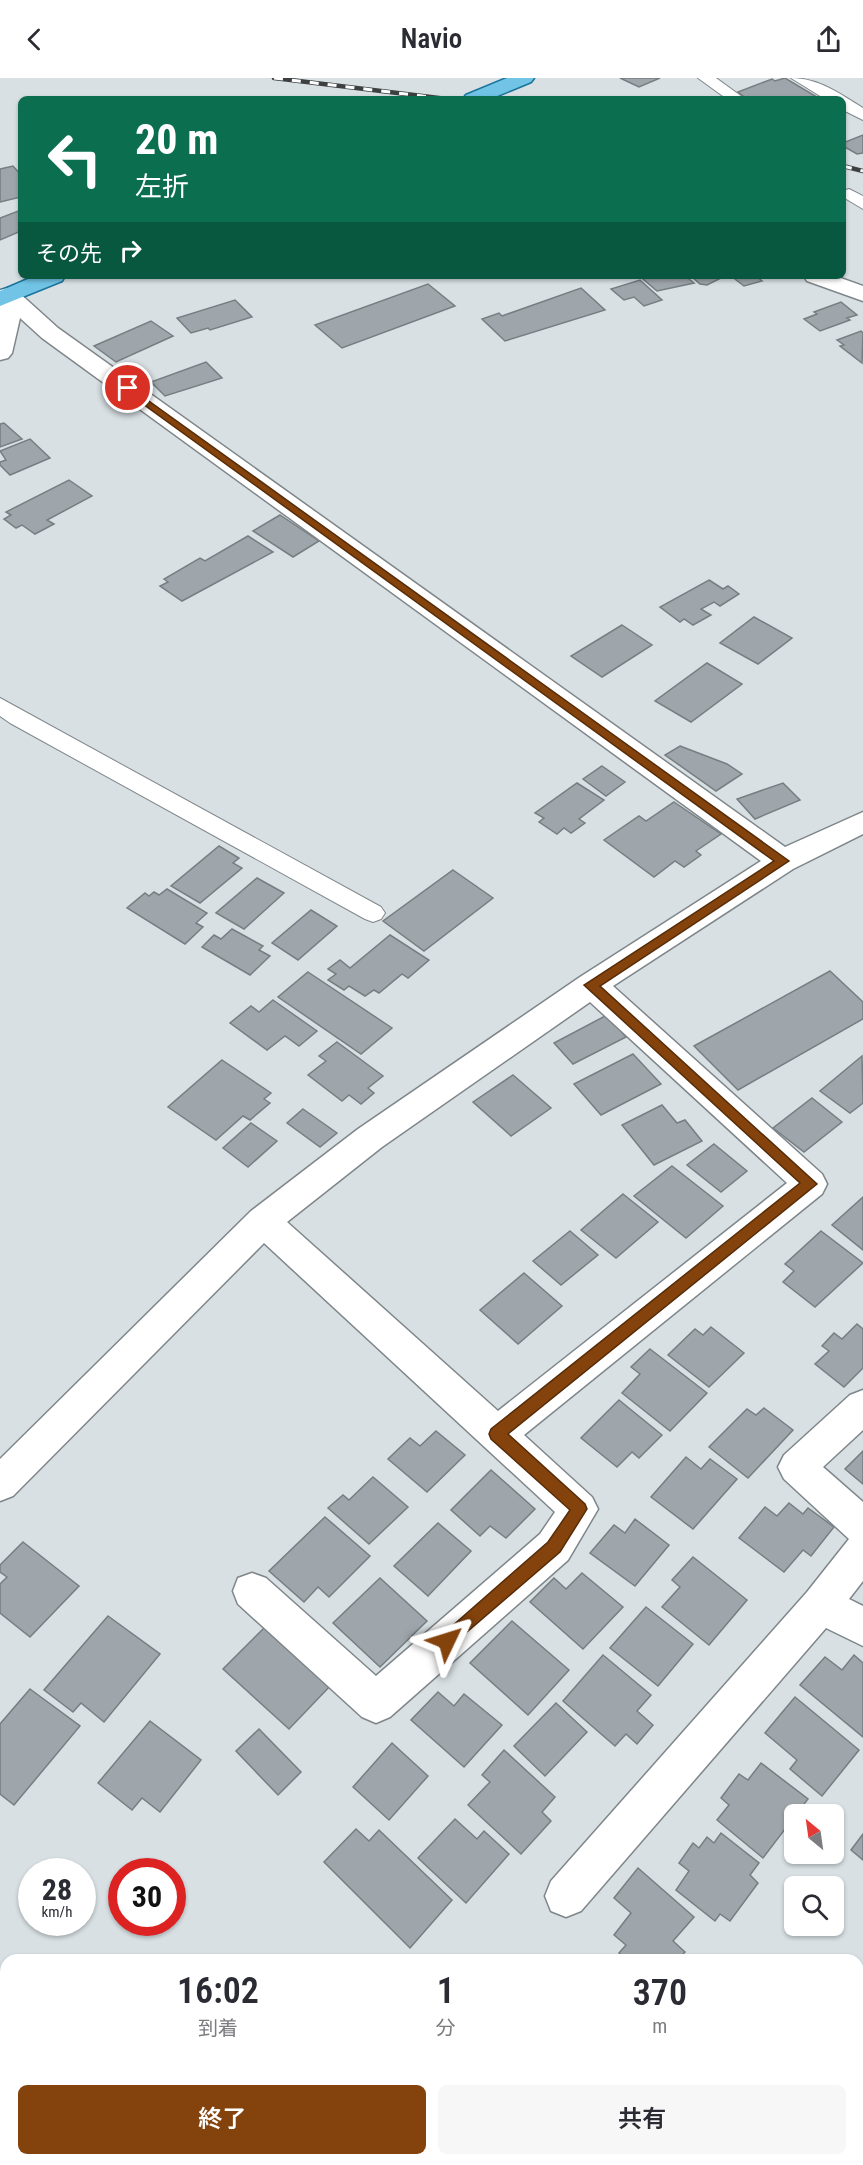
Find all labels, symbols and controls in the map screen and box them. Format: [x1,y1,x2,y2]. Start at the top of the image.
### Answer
icon: back [18,23,51,56]
text: Navio [401,23,462,55]
icon: share [812,23,845,56]
text: 20 m [135,115,218,164]
icon: left [36,120,114,198]
text: 左折 [135,171,189,203]
icon: right [114,234,147,267]
text: その先 [36,241,102,266]
pin [102,362,153,413]
icon: arrive [111,371,144,404]
position arrow [415,1609,479,1673]
north arrow [784,1804,844,1864]
map controls [784,1804,844,1936]
speed limit sign: 30 [108,1858,186,1936]
text: 28 [42,1872,72,1907]
button: search [784,1876,844,1936]
text: km/h [42,1903,72,1921]
text: 16:02 [177,1970,259,2012]
text: 1 [437,1970,455,2012]
text: 370 [633,1972,687,2014]
text: m [652,2014,667,2038]
text: 到着 [198,2016,238,2040]
text: 分 [436,2016,456,2040]
button: 終了 [18,2085,426,2154]
button: 共有 [438,2085,846,2154]

